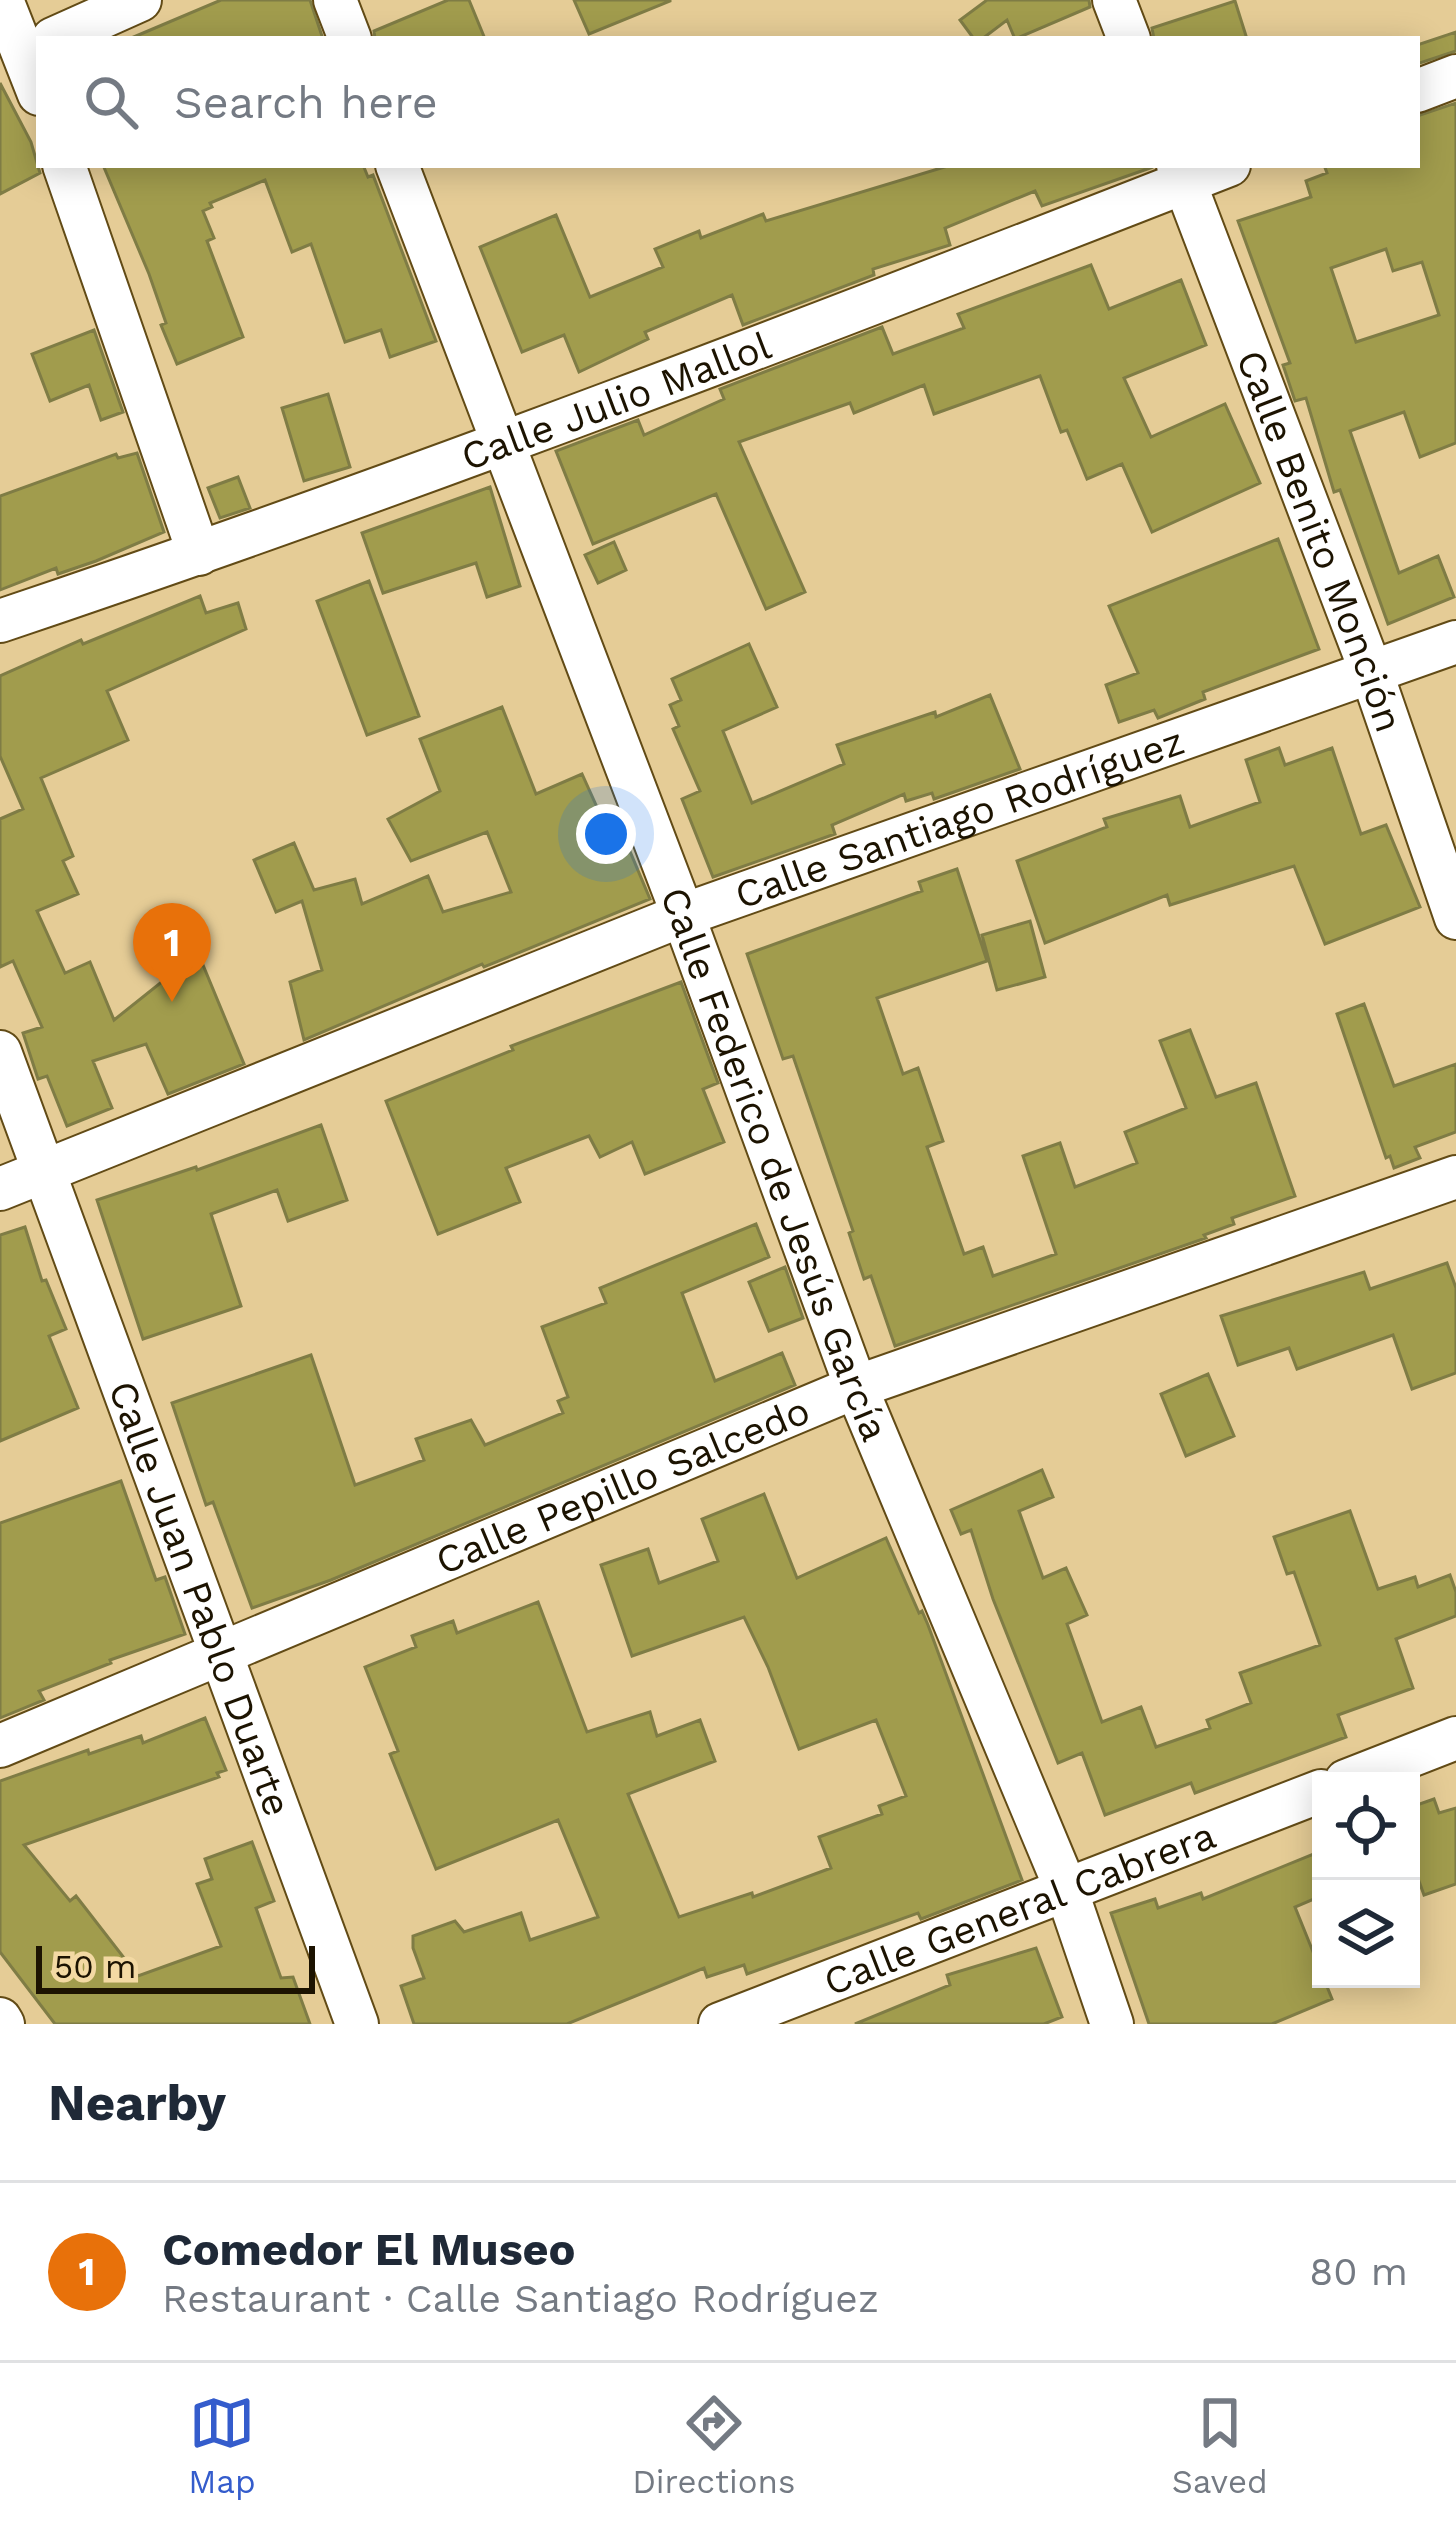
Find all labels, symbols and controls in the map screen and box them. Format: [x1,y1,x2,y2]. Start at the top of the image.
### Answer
search box [36,36,1420,168]
icon: search [78,69,144,135]
text: Search here [174,76,438,129]
street label: Calle Julio Mallol [455,323,777,479]
street label: Calle Benito Monción [1228,344,1412,738]
street label: Calle Santiago Rodríguez [729,718,1190,918]
your location [576,804,636,864]
street label: Calle Federico de Jesús García [652,881,898,1447]
pin: 1 [133,903,211,1002]
street label: Calle Juan Pablo Duarte [100,1375,301,1822]
street label: Calle Pepillo Salcedo [429,1387,816,1584]
map controls [1312,1772,1420,1988]
button: locate [1312,1772,1420,1880]
street label: Calle General Cabrera [817,1812,1221,2005]
button: layers [1312,1880,1420,1988]
scale bar [36,1940,315,1993]
text: 50 m [54,1947,136,1986]
text: Nearby [48,2073,226,2132]
text: Comedor El Museo [162,2223,576,2276]
text: 1 [79,2249,95,2294]
text: 80 m [1309,2249,1408,2294]
text: Restaurant · Calle Santiago Rodríguez [162,2276,879,2321]
tab: Map [188,2390,256,2501]
tab: Directions [632,2390,795,2501]
tab: Saved [1172,2390,1268,2501]

